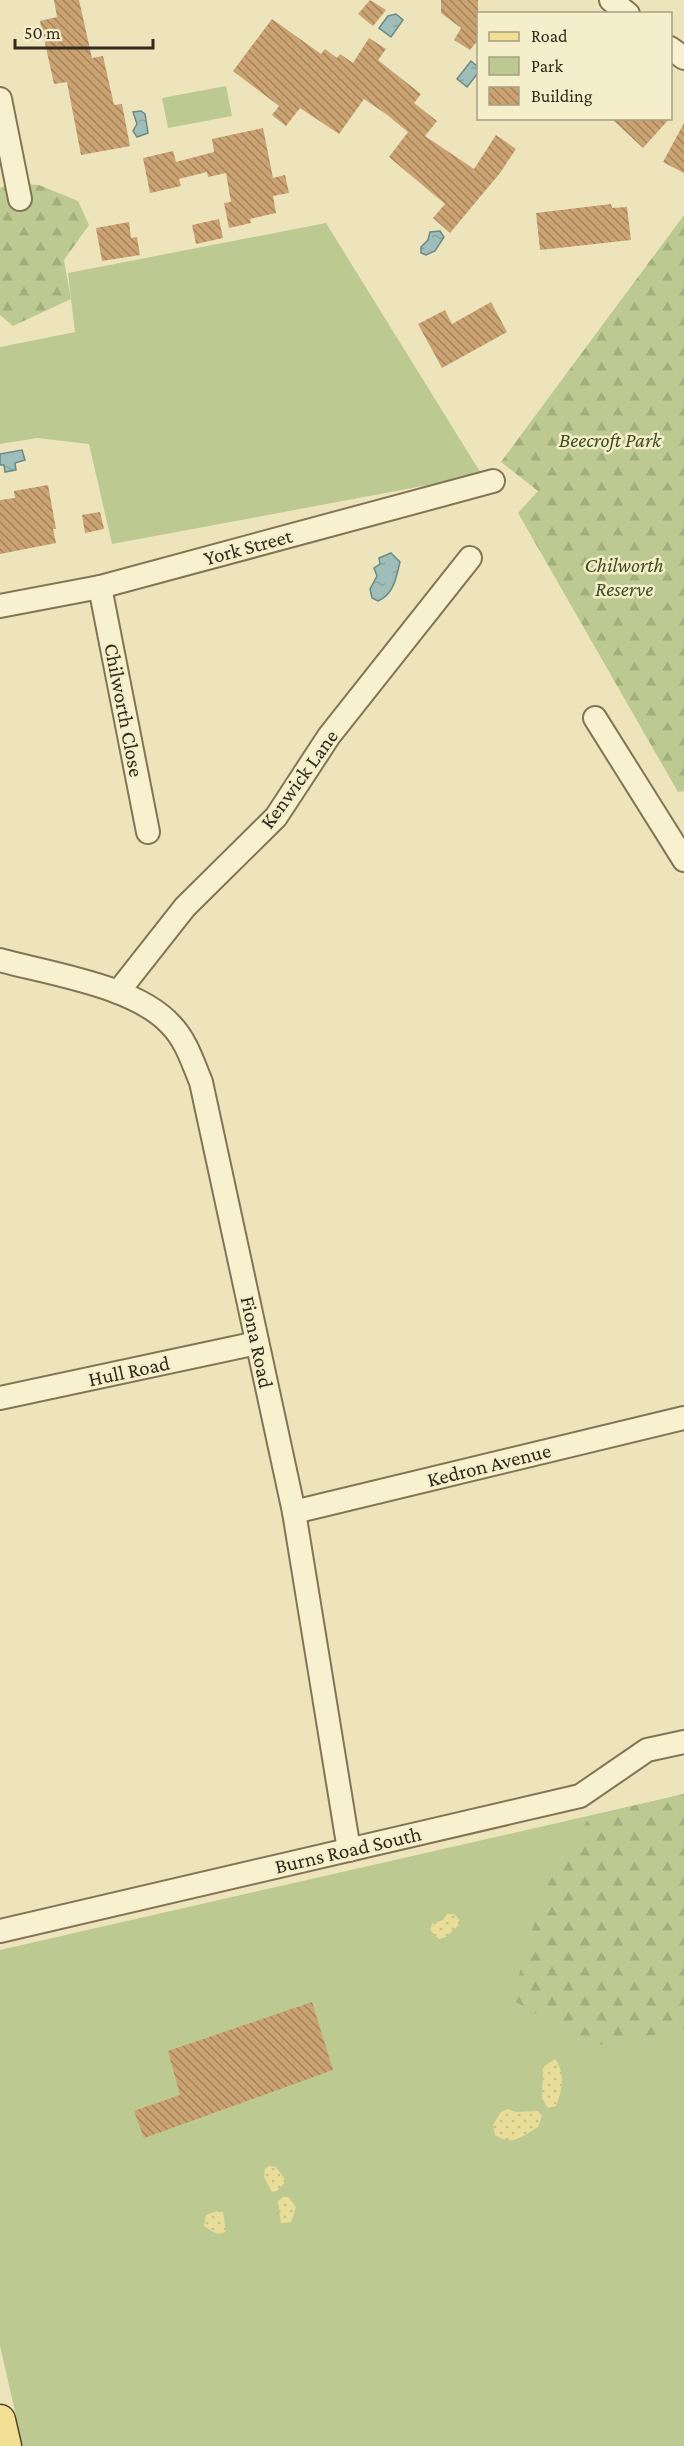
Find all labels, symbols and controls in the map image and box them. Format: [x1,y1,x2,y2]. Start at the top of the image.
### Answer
scale bar [15,12,153,50]
legend [477,12,672,120]
text: 50 m [24,23,61,43]
text: Road [531,26,568,46]
text: Park [531,56,563,76]
text: Building [531,86,593,106]
park label: Beecroft Park [559,428,662,452]
street label: York Street [201,523,296,570]
park label: Chilworth Reserve [584,553,664,601]
street label: Chilworth Close [99,641,149,779]
street label: Kenwick Lane [255,725,343,833]
street label: Fiona Road [236,1294,278,1390]
street label: Hull Road [86,1351,172,1391]
street label: Kedron Avenue [425,1438,553,1492]
street label: Burns Road South [272,1821,424,1879]

